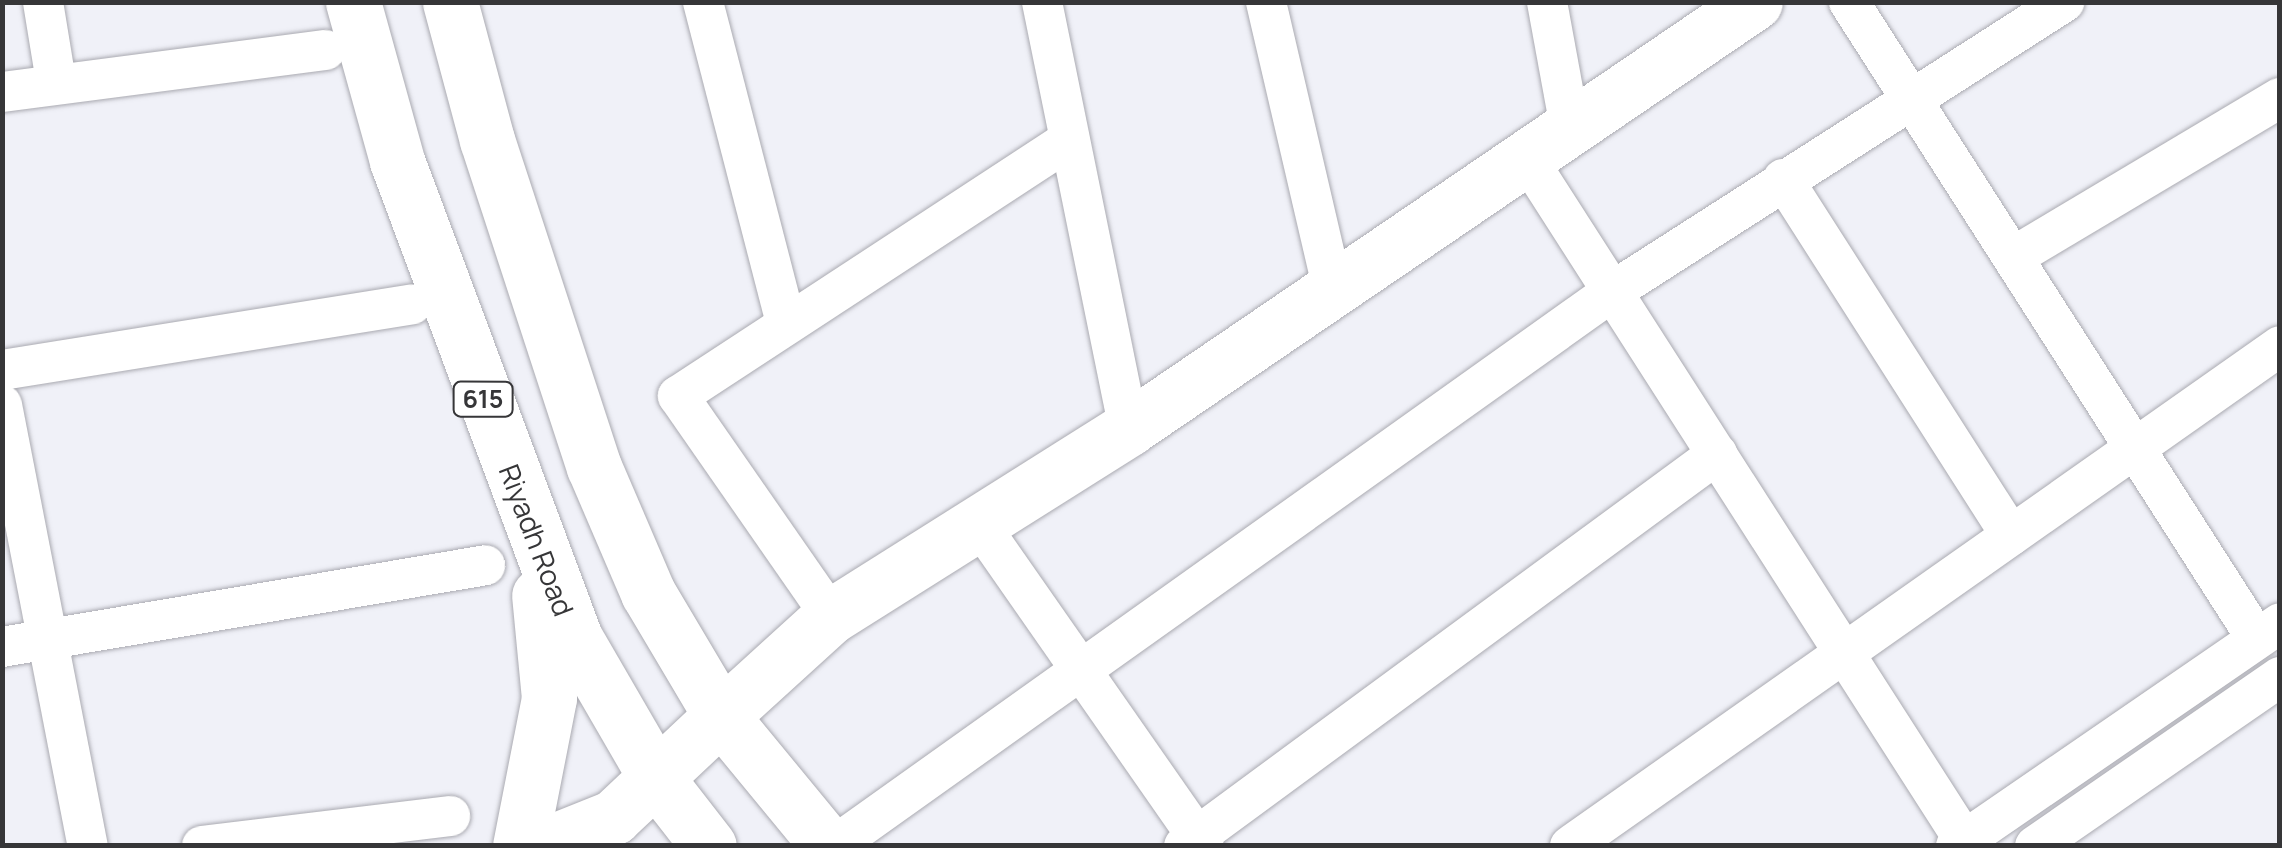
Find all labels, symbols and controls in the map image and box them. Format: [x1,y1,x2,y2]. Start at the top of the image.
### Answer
road number: 615 [450,379,516,419]
street label: Riyadh Road [493,460,581,620]

